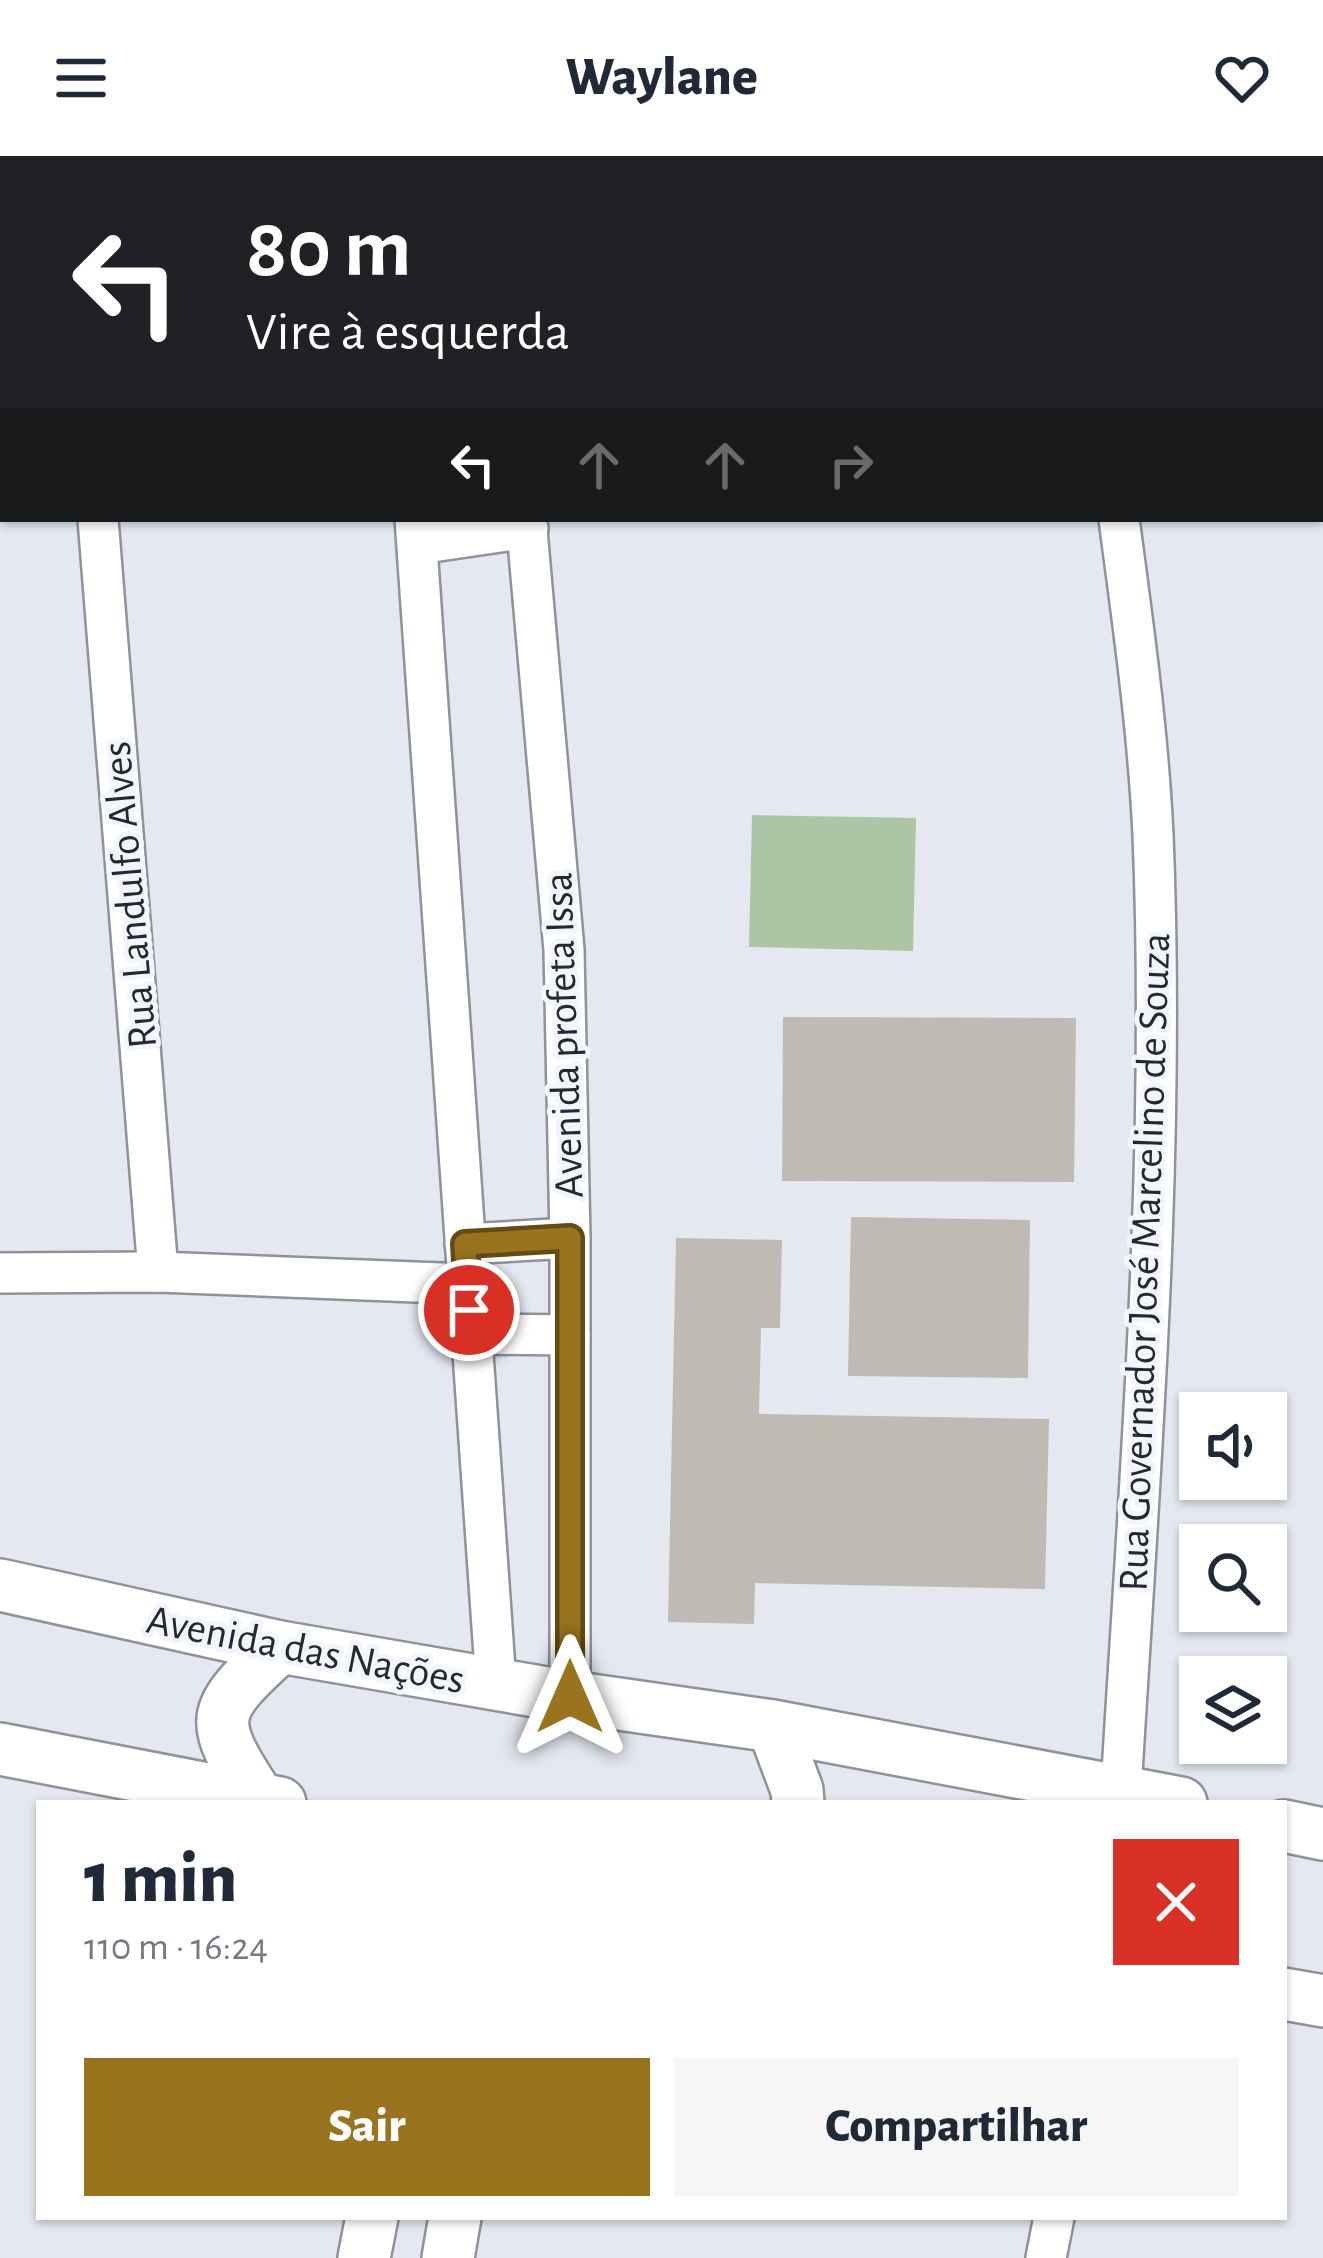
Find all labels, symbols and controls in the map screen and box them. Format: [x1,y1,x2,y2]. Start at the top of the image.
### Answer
icon: menu [48,45,114,111]
icon: heart [1209,45,1275,111]
text: Waylane [565,51,758,105]
icon: left [48,204,204,360]
text: 80 m [246,208,412,292]
text: Vire à esquerda [246,306,570,360]
icon: left [440,432,506,498]
icon: ahead [566,432,632,498]
icon: ahead [692,432,758,498]
icon: right [818,432,884,498]
street label: Rua Landulfo Alves [96,740,164,1050]
street label: Avenida profeta Issa [537,871,591,1199]
street label: Rua Governador José Marcelino de Souza [1113,932,1177,1592]
pin [418,1259,520,1361]
icon: arrive [436,1277,502,1343]
map controls [1179,1392,1287,1764]
button: sound [1179,1392,1287,1500]
button: search [1179,1524,1287,1632]
street label: Avenida das Nações [143,1599,468,1701]
position arrow [507,1634,633,1760]
button: layers [1179,1656,1287,1764]
button: close [1113,1839,1239,1965]
text: 1 min [84,1843,237,1915]
text: 110 m · 16:24 [84,1928,268,1967]
button: Sair [84,2058,650,2196]
button: Compartilhar [674,2058,1239,2196]

